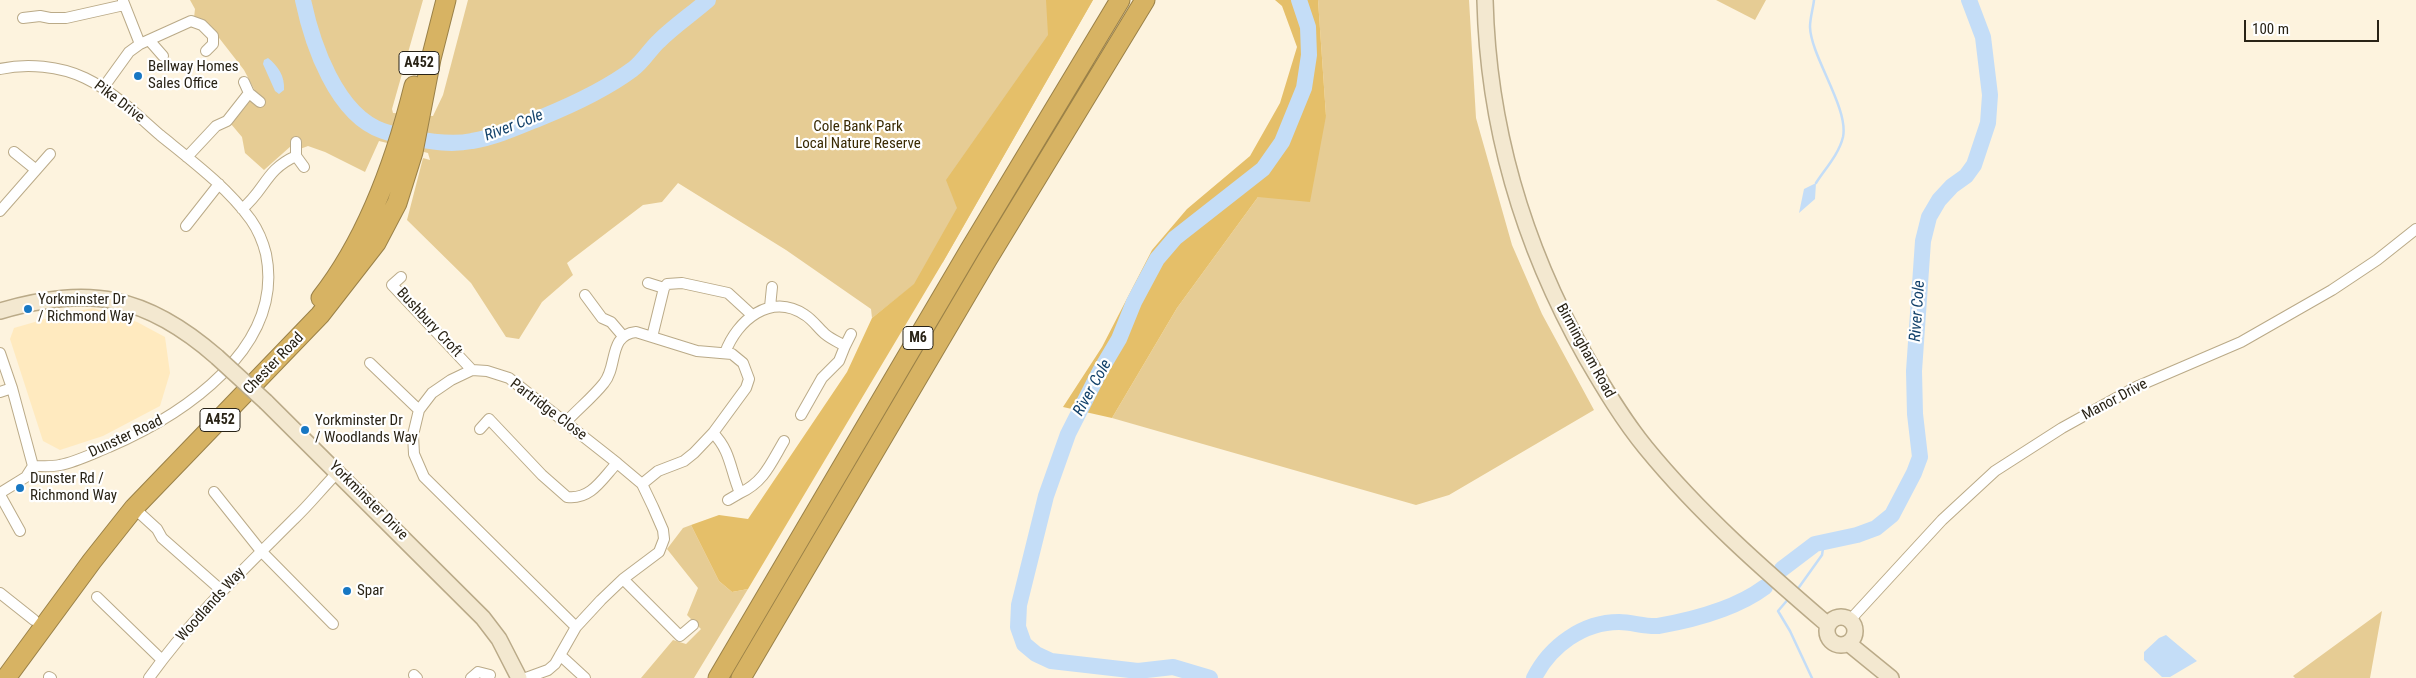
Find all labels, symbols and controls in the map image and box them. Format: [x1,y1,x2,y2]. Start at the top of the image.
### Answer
scale bar [2246,10,2381,42]
text: 100 m [2252,20,2289,38]
road number: A452 [399,52,439,74]
place label: Bellway Homes Sales Office [148,58,239,93]
marker: Bellway Homes Sales Office [132,70,144,82]
street label: Pike Drive [90,77,148,127]
water label: River Cole [482,106,546,146]
park label: Cole Bank Park Local Nature Reserve [795,118,921,153]
water label: River Cole [1906,280,1930,342]
street label: Bushbury Croft [392,285,466,361]
place label: Yorkminster Dr / Richmond Way [38,291,134,326]
street label: Birmingham Road [1552,301,1618,401]
marker: Yorkminster Dr / Richmond Way [22,303,34,315]
road number: M6 [903,326,933,349]
street label: Chester Road [240,329,308,399]
water label: River Cole [1070,356,1116,420]
street label: Partridge Close [506,375,590,445]
street label: Manor Drive [2079,375,2151,425]
road number: A452 [200,408,240,432]
street label: Dunster Road [86,412,166,462]
place label: Yorkminster Dr / Woodlands Way [315,412,418,447]
marker: Yorkminster Dr / Woodlands Way [299,424,311,436]
street label: Yorkminster Drive [325,458,411,544]
place label: Dunster Rd / Richmond Way [30,470,117,505]
marker: Dunster Rd / Richmond Way [14,482,26,494]
street label: Woodlands Way [173,564,249,646]
place label: Spar [357,582,384,600]
marker: Spar [341,585,353,597]

